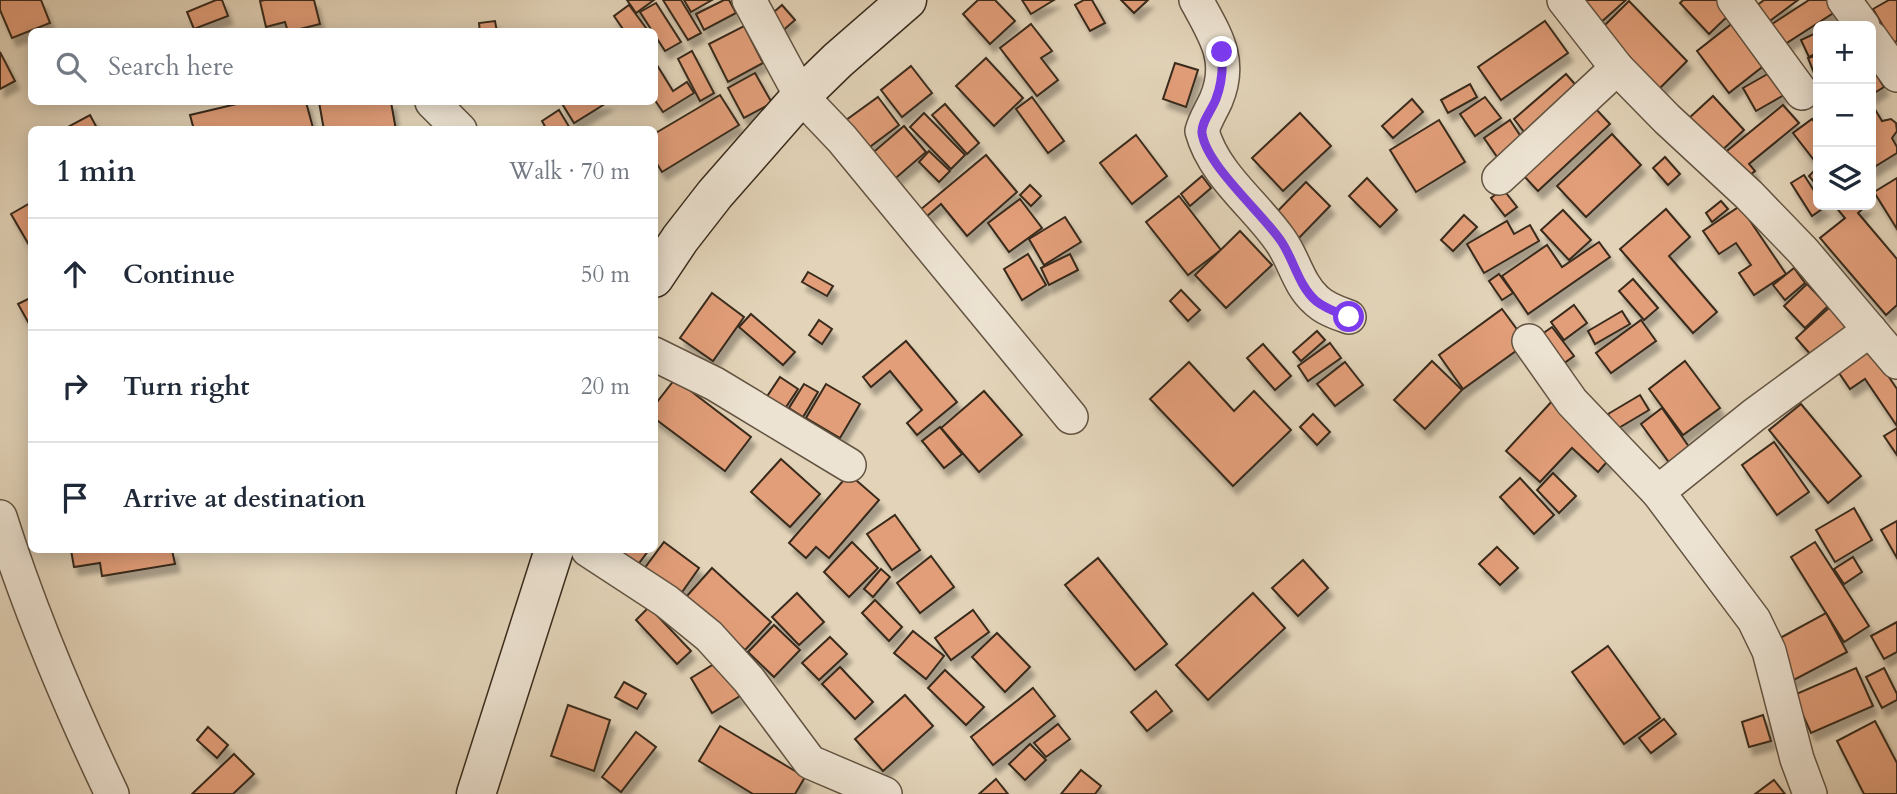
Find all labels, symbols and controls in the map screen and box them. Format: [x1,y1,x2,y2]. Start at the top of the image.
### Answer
map controls [1813,21,1876,210]
button: + [1813,21,1876,84]
search box [28,28,658,105]
route end [1206,36,1237,67]
icon: search [52,48,90,86]
text: Search here [108,49,234,84]
button: − [1813,84,1876,147]
button: layers [1813,147,1876,210]
text: 1 min [56,151,136,192]
text: Walk · 70 m [509,156,630,187]
icon: ahead [56,255,94,293]
text: Continue [123,257,235,292]
text: 50 m [581,259,630,290]
route start [1333,301,1364,332]
icon: right [56,367,94,405]
text: Turn right [123,369,250,404]
text: 20 m [581,371,630,402]
icon: arrive [56,479,94,517]
text: Arrive at destination [123,481,366,516]

